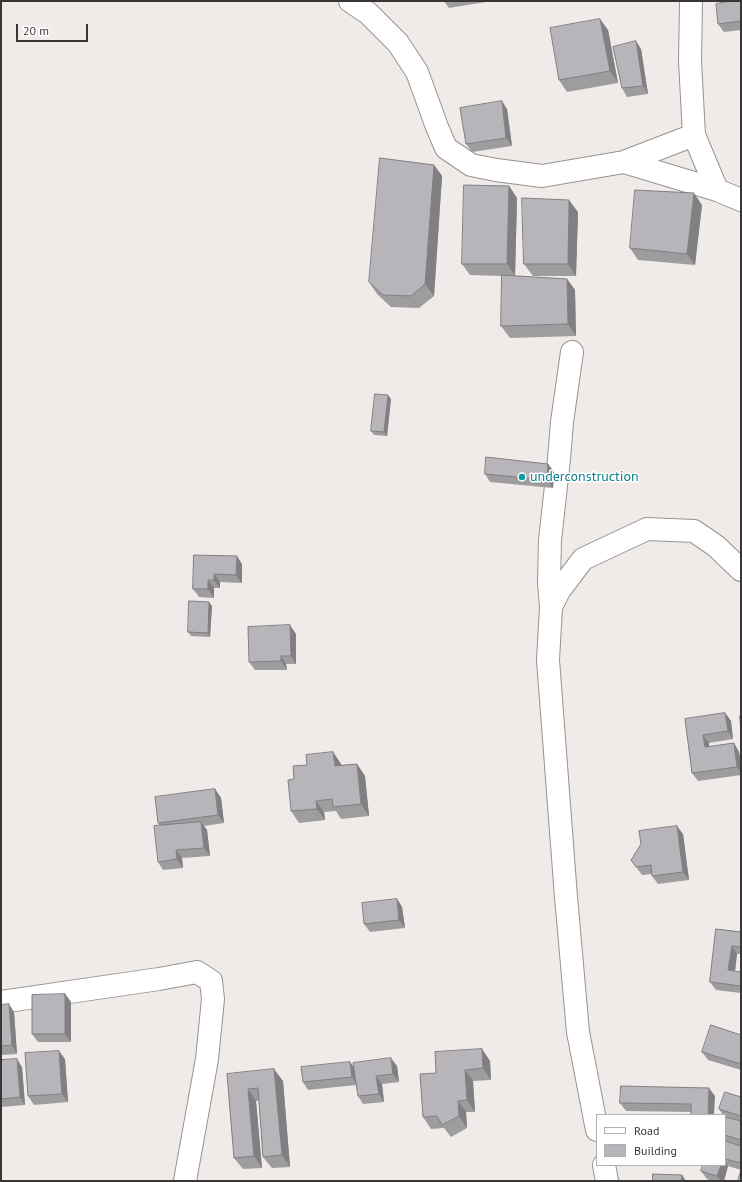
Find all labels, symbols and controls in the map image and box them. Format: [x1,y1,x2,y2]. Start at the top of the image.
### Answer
scale bar [18,16,90,42]
text: 20 m [23,23,49,38]
place label: underconstruction [530,469,639,485]
marker: underconstruction [517,472,527,482]
legend [596,1114,726,1166]
text: Road [634,1123,659,1138]
text: Building [634,1143,677,1158]

